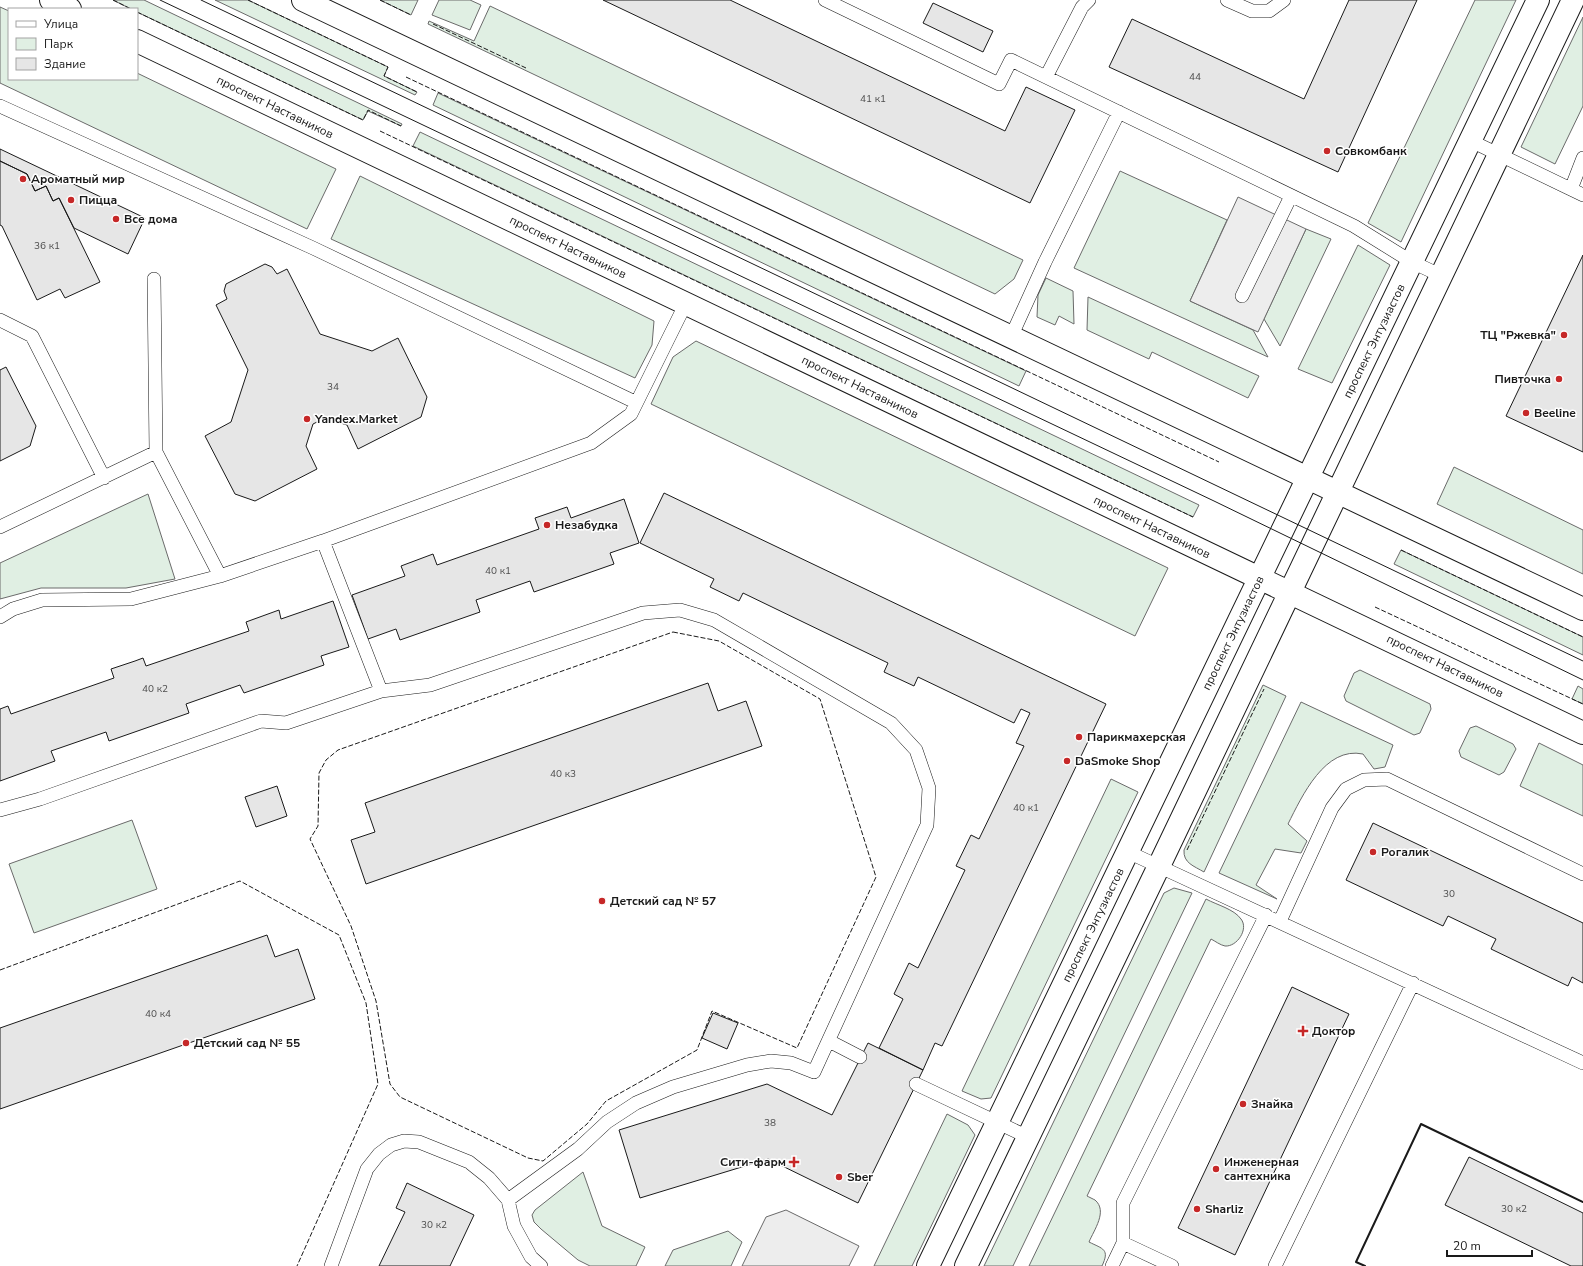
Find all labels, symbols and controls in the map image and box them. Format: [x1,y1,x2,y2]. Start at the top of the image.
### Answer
legend [8,8,138,80]
text: Улица [43,16,78,32]
text: Парк [44,36,74,52]
text: Здание [44,56,86,72]
house number: 44 [1189,70,1201,84]
street label: проспект Наставников [214,72,337,142]
house number: 41 к1 [860,92,886,106]
place label: Совкомбанк [1335,143,1407,159]
marker: Совкомбанк [1322,146,1332,156]
place label: Ароматный мир [31,171,125,187]
marker: Ароматный мир [18,174,28,184]
place label: Пицца [79,192,117,208]
marker: Пицца [66,195,76,205]
place label: Все дома [124,211,177,227]
street label: проспект Наставников [507,212,630,282]
marker: Все дома [111,214,121,224]
house number: 36 к1 [34,239,60,253]
street label: проспект Энтузиастов [1339,281,1409,401]
place label: ТЦ "Ржевка" [1480,327,1556,343]
marker: ТЦ "Ржевка" [1559,330,1569,340]
street label: проспект Наставников [799,352,922,422]
place label: Пивточка [1495,371,1551,387]
marker: Пивточка [1554,374,1564,384]
house number: 34 [327,380,339,394]
place label: Beeline [1534,405,1576,421]
marker: Beeline [1521,408,1531,418]
place label: Yandex.Market [314,411,398,427]
marker: Yandex.Market [302,414,312,424]
street label: проспект Наставников [1091,492,1214,562]
place label: Незабудка [555,517,618,533]
marker: Незабудка [542,520,552,530]
house number: 40 к1 [485,564,511,578]
street label: проспект Энтузиастов [1198,573,1268,693]
street label: проспект Наставников [1384,631,1507,701]
house number: 40 к2 [142,682,168,696]
place label: Парикмахерская [1087,729,1186,745]
marker: Парикмахерская [1074,732,1084,742]
place label: DaSmoke Shop [1075,753,1160,769]
marker: DaSmoke Shop [1062,756,1072,766]
house number: 40 к3 [550,767,576,781]
house number: 40 к1 [1013,801,1039,815]
place label: Рогалик [1381,844,1429,860]
marker: Рогалик [1368,847,1378,857]
street label: проспект Энтузиастов [1058,865,1128,985]
house number: 30 [1443,887,1455,901]
place label: Детский сад № 57 [610,893,716,909]
marker: Детский сад № 57 [597,896,607,906]
house number: 40 к4 [145,1007,171,1021]
place label: Доктор [1312,1023,1355,1039]
marker: Доктор [1297,1025,1309,1037]
place label: Детский сад № 55 [194,1035,300,1051]
marker: Детский сад № 55 [181,1038,191,1048]
place label: Знайка [1251,1096,1293,1112]
marker: Знайка [1238,1099,1248,1109]
house number: 38 [764,1116,776,1130]
place label: Сити-фарм [720,1154,786,1170]
place label: Инженерная сантехника [1224,1154,1299,1184]
marker: Сити-фарм [789,1157,799,1167]
marker: Инженерная сантехника [1211,1164,1221,1174]
place label: Sber [847,1169,873,1185]
marker: Sber [834,1172,844,1182]
place label: Sharliz [1205,1201,1244,1217]
house number: 30 к2 [1501,1202,1527,1216]
marker: Sharliz [1192,1204,1202,1214]
house number: 30 к2 [421,1218,447,1232]
scale bar [1447,1232,1532,1258]
text: 20 m [1453,1238,1481,1254]

